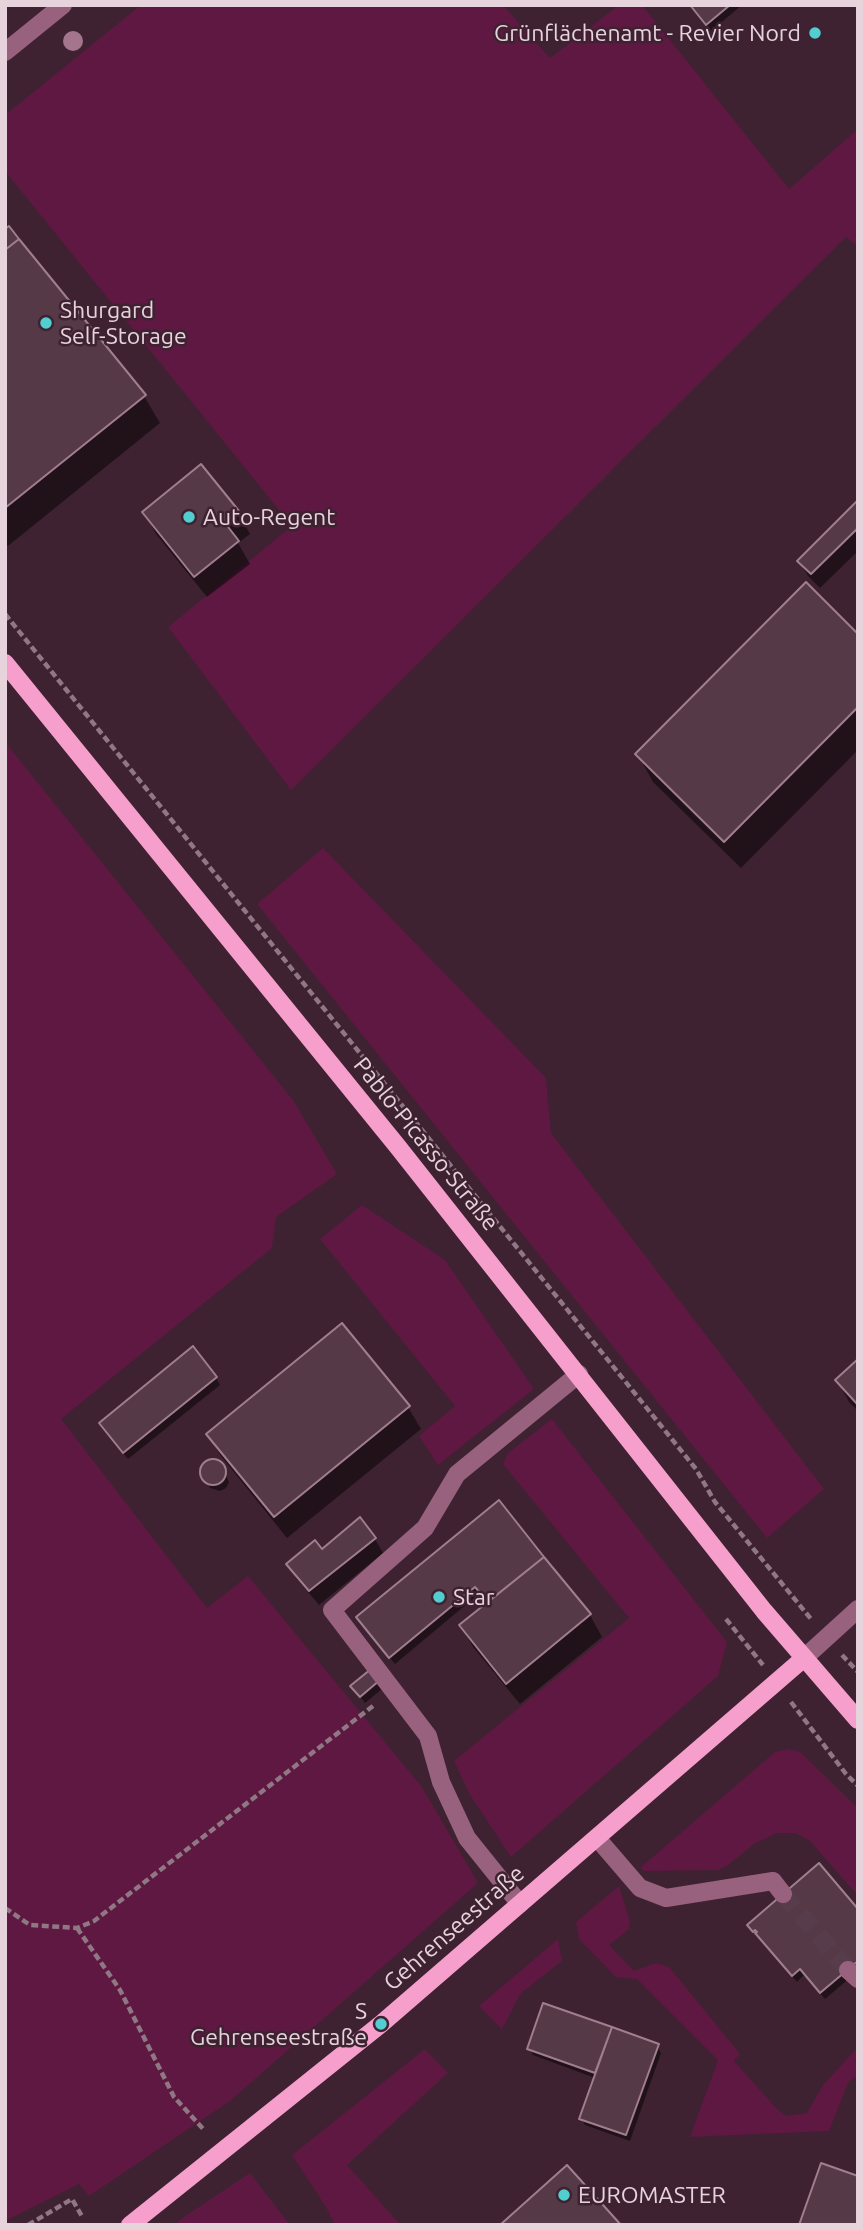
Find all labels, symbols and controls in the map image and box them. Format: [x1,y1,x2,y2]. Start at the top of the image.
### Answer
place label: Grünflächenamt - Revier Nord [494,19,801,47]
marker: Grünflächenamt - Revier Nord [807,25,823,41]
place label: Shurgard Self-Storage [60,296,187,350]
marker: Shurgard Self-Storage [38,315,54,331]
place label: Auto-Regent [203,503,335,531]
marker: Auto-Regent [181,509,197,525]
street label: Pablo-Picasso-Straße [348,1052,504,1236]
place label: Star [453,1583,495,1611]
marker: Star [431,1589,447,1605]
street label: Gehrenseestraße [378,1859,530,1997]
place label: S Gehrenseestraße [190,1997,367,2051]
marker: S Gehrenseestraße [373,2016,389,2032]
place label: EUROMASTER [578,2181,726,2209]
marker: EUROMASTER [556,2187,572,2203]

